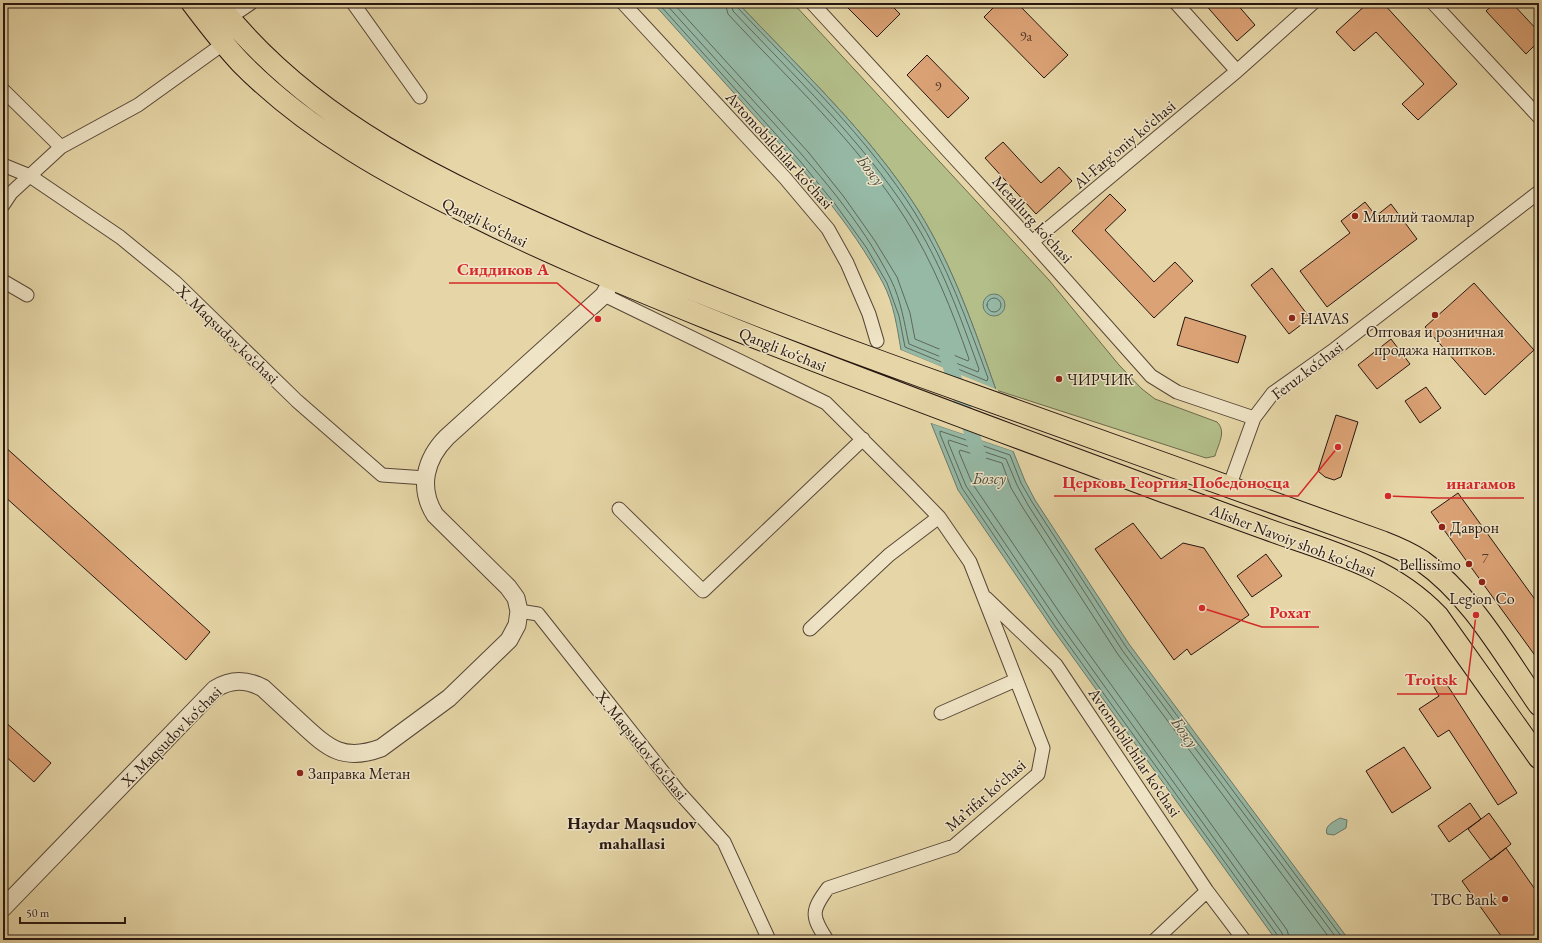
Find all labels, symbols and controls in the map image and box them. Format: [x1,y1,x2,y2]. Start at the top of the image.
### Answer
house number: 9а [1020,27,1033,45]
house number: 9 [935,77,942,95]
street label: Avtomobilchilar ko‘chasi [720,86,838,214]
street label: Al-Farg‘oniy ko‘chasi [1068,96,1180,194]
water label: Бозсу [851,149,890,190]
street label: Metallurg ko‘chasi [988,171,1078,268]
street label: Qangli ko‘chasi [439,193,531,252]
place label: Миллий таомлар [1363,206,1474,227]
marker: Миллий таомлар [1350,211,1360,221]
callout: Сиддиков А [449,254,557,283]
text: Сиддиков А [457,258,550,280]
street label: X. Maqsudov ko‘chasi [171,279,283,389]
place label: HAVAS [1300,308,1349,329]
marker: Оптовая и розничная продажа напитков. [1430,310,1440,320]
marker: HAVAS [1287,313,1297,323]
place label: Оптовая и розничная продажа напитков. [1366,321,1504,360]
street label: Qangli ko‘chasi [736,322,830,377]
street label: Feruz ko‘chasi [1267,336,1348,404]
place label: ЧИРЧИК [1067,369,1134,390]
marker: ЧИРЧИК [1054,374,1064,384]
water label: Бозсу [971,467,1006,489]
callout: Церковь Георгия Победоносца [1054,467,1298,496]
callout: инагамов [1438,469,1524,498]
text: Церковь Георгия Победоносца [1062,471,1290,493]
text: инагамов [1446,472,1516,494]
street label: Alisher Navoiy shoh koʻchasi [1206,499,1379,582]
place label: Даврон [1450,517,1499,538]
marker: Даврон [1437,522,1447,532]
house number: 7 [1482,549,1489,567]
place label: Bellissimo [1399,554,1461,575]
marker: Bellissimo [1464,559,1474,569]
marker: Legion Co [1477,577,1487,587]
place label: Legion Co [1449,588,1515,609]
callout: Рохат [1262,598,1319,627]
text: Рохат [1269,601,1311,623]
callout: Troitsk [1397,665,1466,694]
text: Troitsk [1405,668,1458,690]
street label: X. Maqsudov ko‘chasi [116,681,226,792]
street label: Avtomobilchilar ko‘chasi [1083,683,1186,821]
street label: X. Maqsudov ko‘chasi [591,686,692,804]
water label: Бозсу [1166,711,1204,752]
street label: Maʼrifat ko‘chasi [941,755,1030,836]
place label: Заправка Метан [308,763,410,784]
marker: Заправка Метан [295,768,305,778]
district label: Haydar Maqsudov mahallasi [567,812,697,854]
place label: TBC Bank [1431,889,1497,910]
marker: TBC Bank [1500,894,1510,904]
scale bar [20,899,125,925]
text: 50 m [26,905,50,921]

